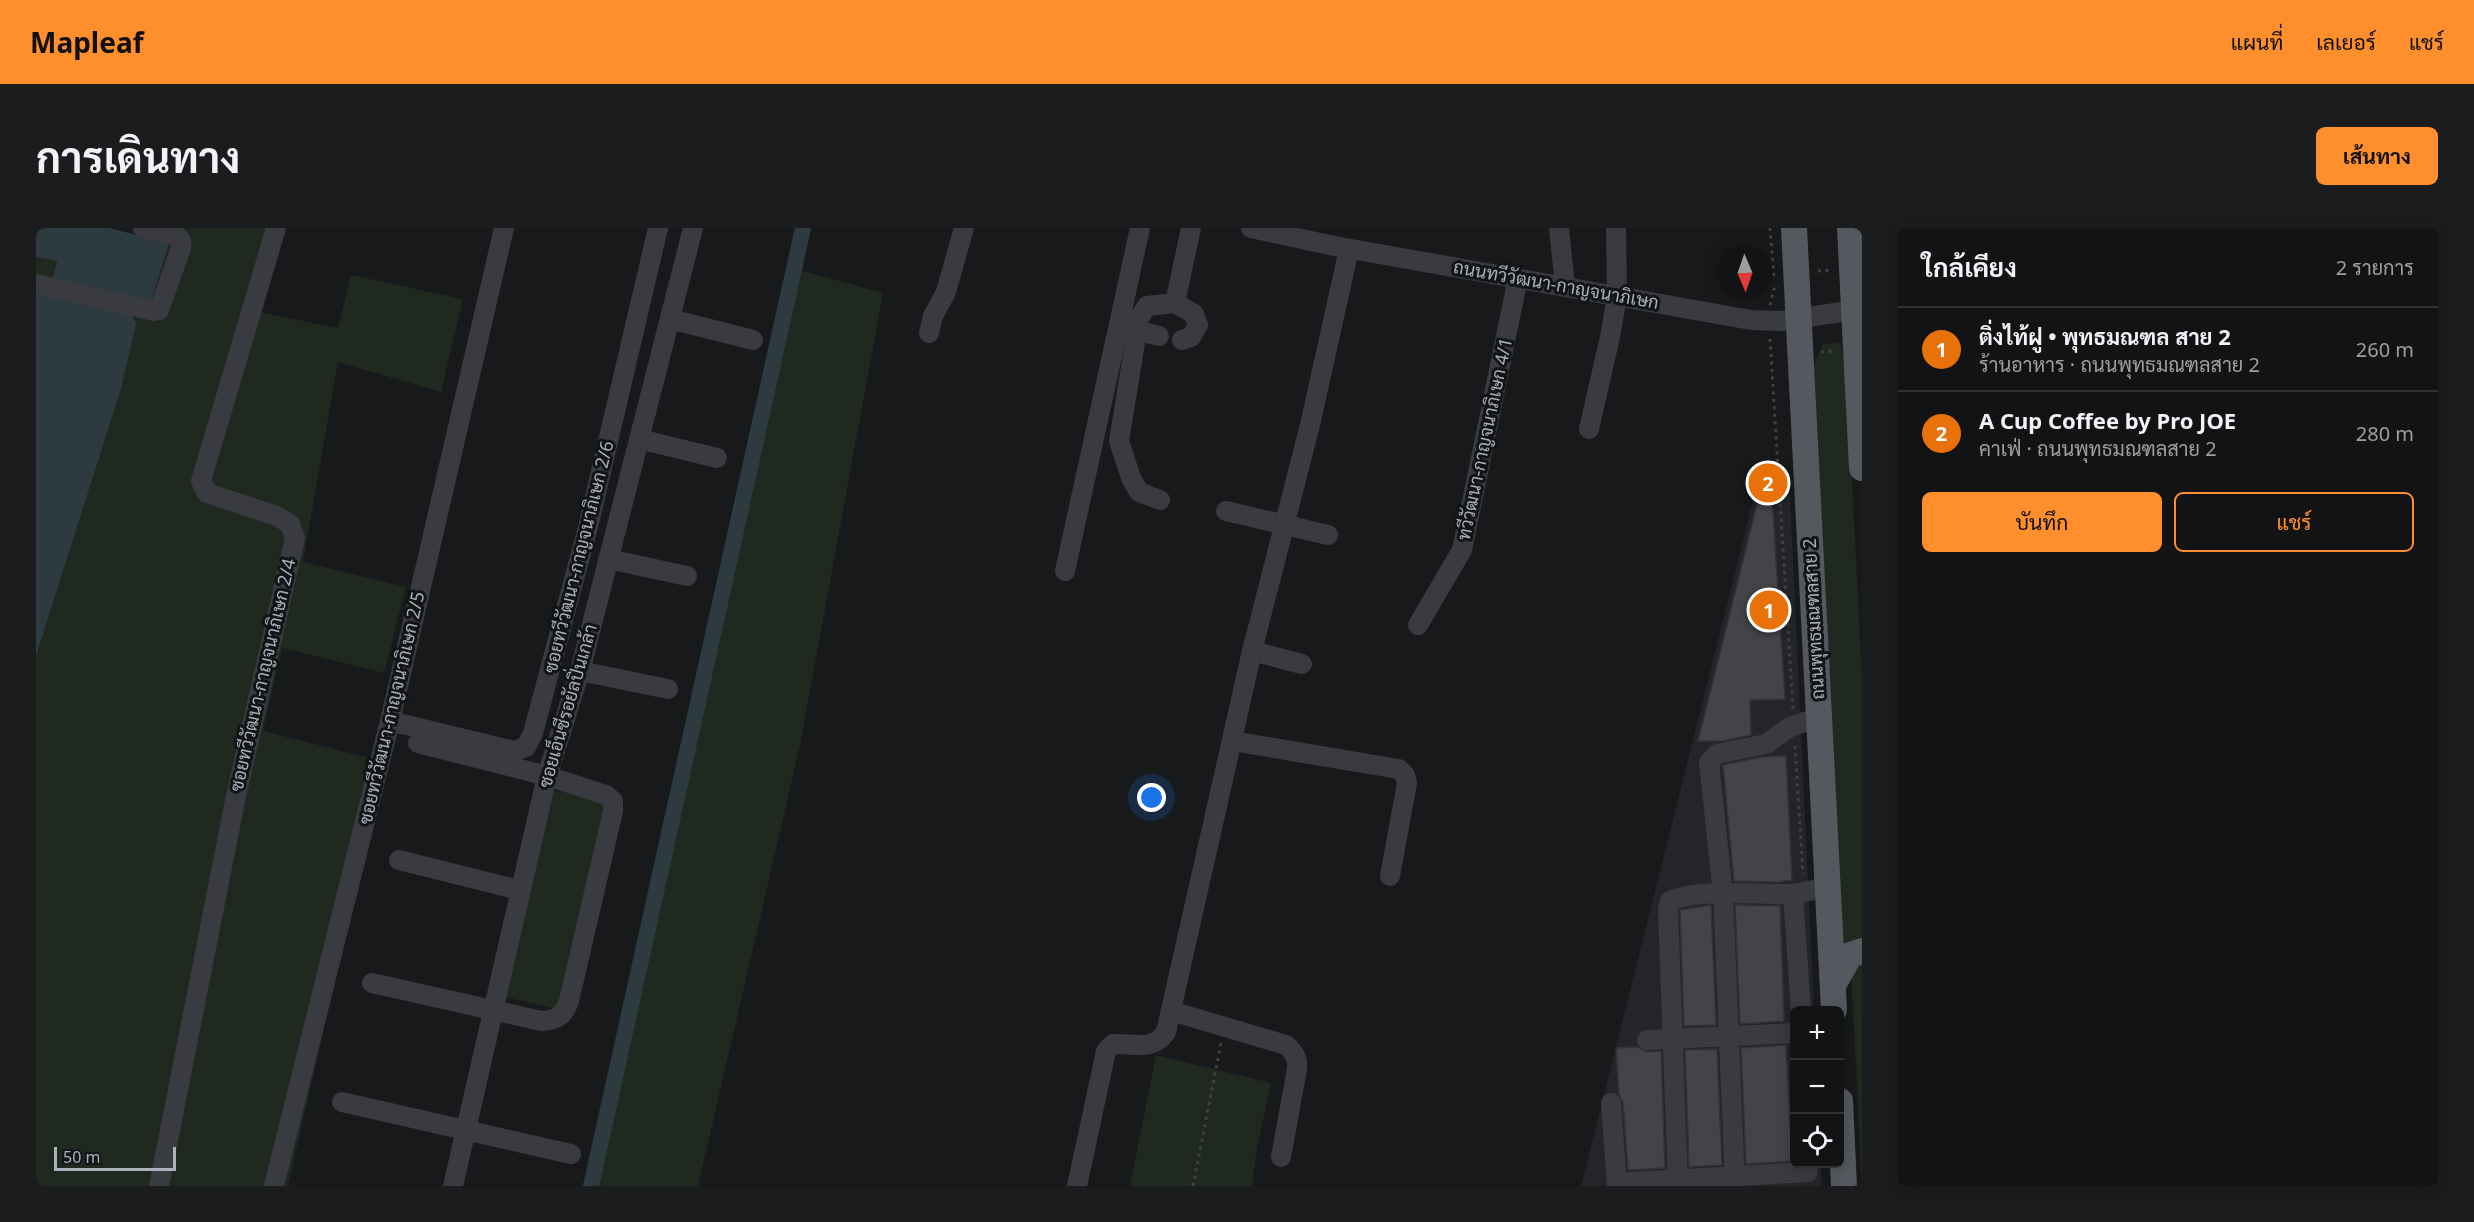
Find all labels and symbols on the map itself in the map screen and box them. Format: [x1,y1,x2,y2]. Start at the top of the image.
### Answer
north arrow [1718,246,1772,300]
street label: ถนนทวีวัฒนา-กาญจนาภิเษก [1452,254,1661,314]
street label: ทวีวัฒนา-กาญจนาภิเษก 4/1 [1451,335,1517,542]
street label: ซอยทวีวัฒนา-กาญจนาภิเษก 2/6 [538,438,619,675]
pin: 2 [1748,460,1788,506]
street label: ถนนพุทธมณฑลสาย 2 [1797,538,1830,700]
street label: ซอยทวีวัฒนา-กาญจนาภิเษก 2/4 [223,556,301,794]
pin: 1 [1750,588,1788,632]
street label: ซอยทวีวัฒนา-กาญจนาภิเษก 2/5 [352,589,430,827]
street label: ซอยเอ็นซีรอยัลปิ่นเกล้า [530,621,602,790]
your location [1137,783,1166,812]
scale bar [54,1144,176,1172]

